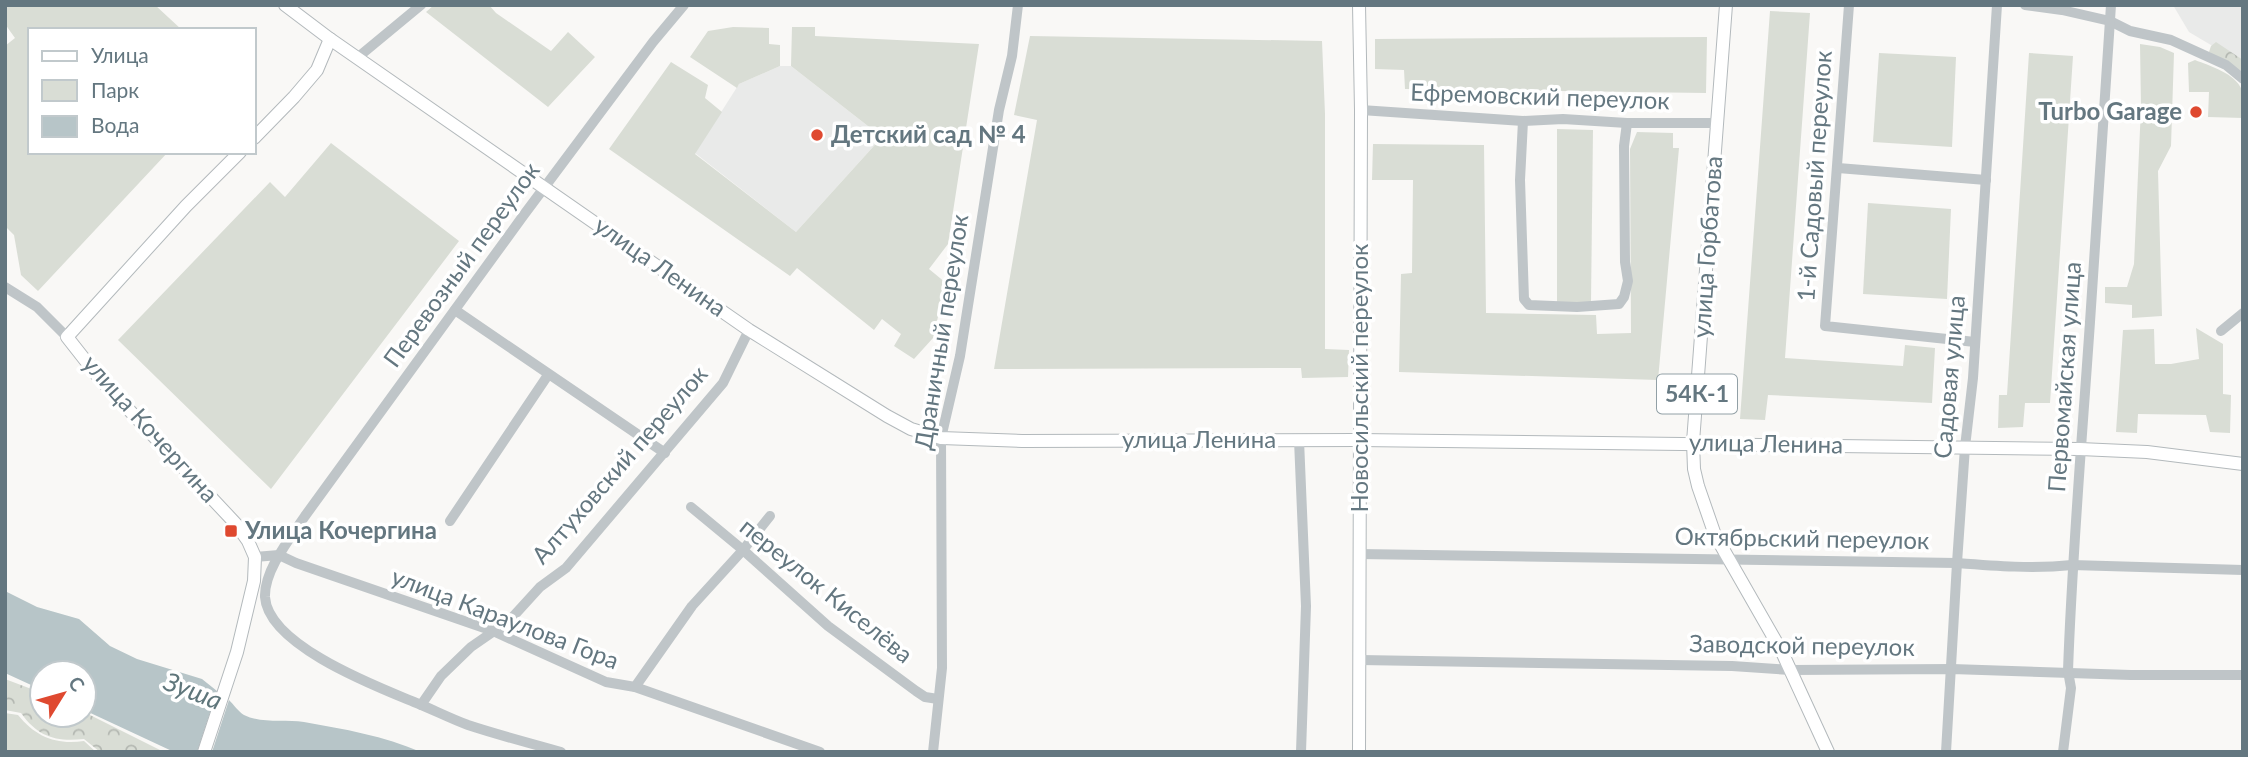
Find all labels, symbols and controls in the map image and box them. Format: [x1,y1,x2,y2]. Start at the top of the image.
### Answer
legend [28,28,256,154]
text: Улица [91,42,149,67]
street label: 1-й Садовый переулок [1790,49,1837,302]
street label: Ефремовский переулок [1410,76,1671,115]
text: Парк [91,77,139,102]
place label: Turbo Garage [2038,96,2182,125]
marker: Turbo Garage [2188,104,2204,120]
text: Вода [91,112,139,137]
place label: Детский сад № 4 [831,119,1026,148]
marker: Детский сад № 4 [809,127,825,143]
street label: улица Горбатова [1686,155,1727,339]
street label: Перевозный переулок [377,156,545,372]
street label: улица Ленина [589,210,732,322]
street label: Драничный переулок [908,211,974,451]
street label: Новосильский переулок [1344,243,1373,512]
street label: Первомайская улица [2041,261,2086,493]
street label: Садовая улица [1927,294,1970,460]
street label: улица Кочергина [77,348,225,508]
street label: Алтуховский переулок [525,359,713,569]
road number: 54К-1 [1657,374,1737,414]
street label: улица Ленина [1122,424,1276,453]
street label: улица Ленина [1689,427,1843,458]
street label: переулок Киселёва [735,511,919,668]
place label: Улица Кочергина [244,515,437,544]
street label: Октябрьский переулок [1674,521,1930,554]
marker: Улица Кочергина [223,523,239,539]
street label: улица Караулова Гора [388,561,623,674]
street label: Заводской переулок [1689,628,1916,661]
north arrow [28,659,98,729]
water label: Зуша [159,664,227,716]
text: С [64,672,90,696]

